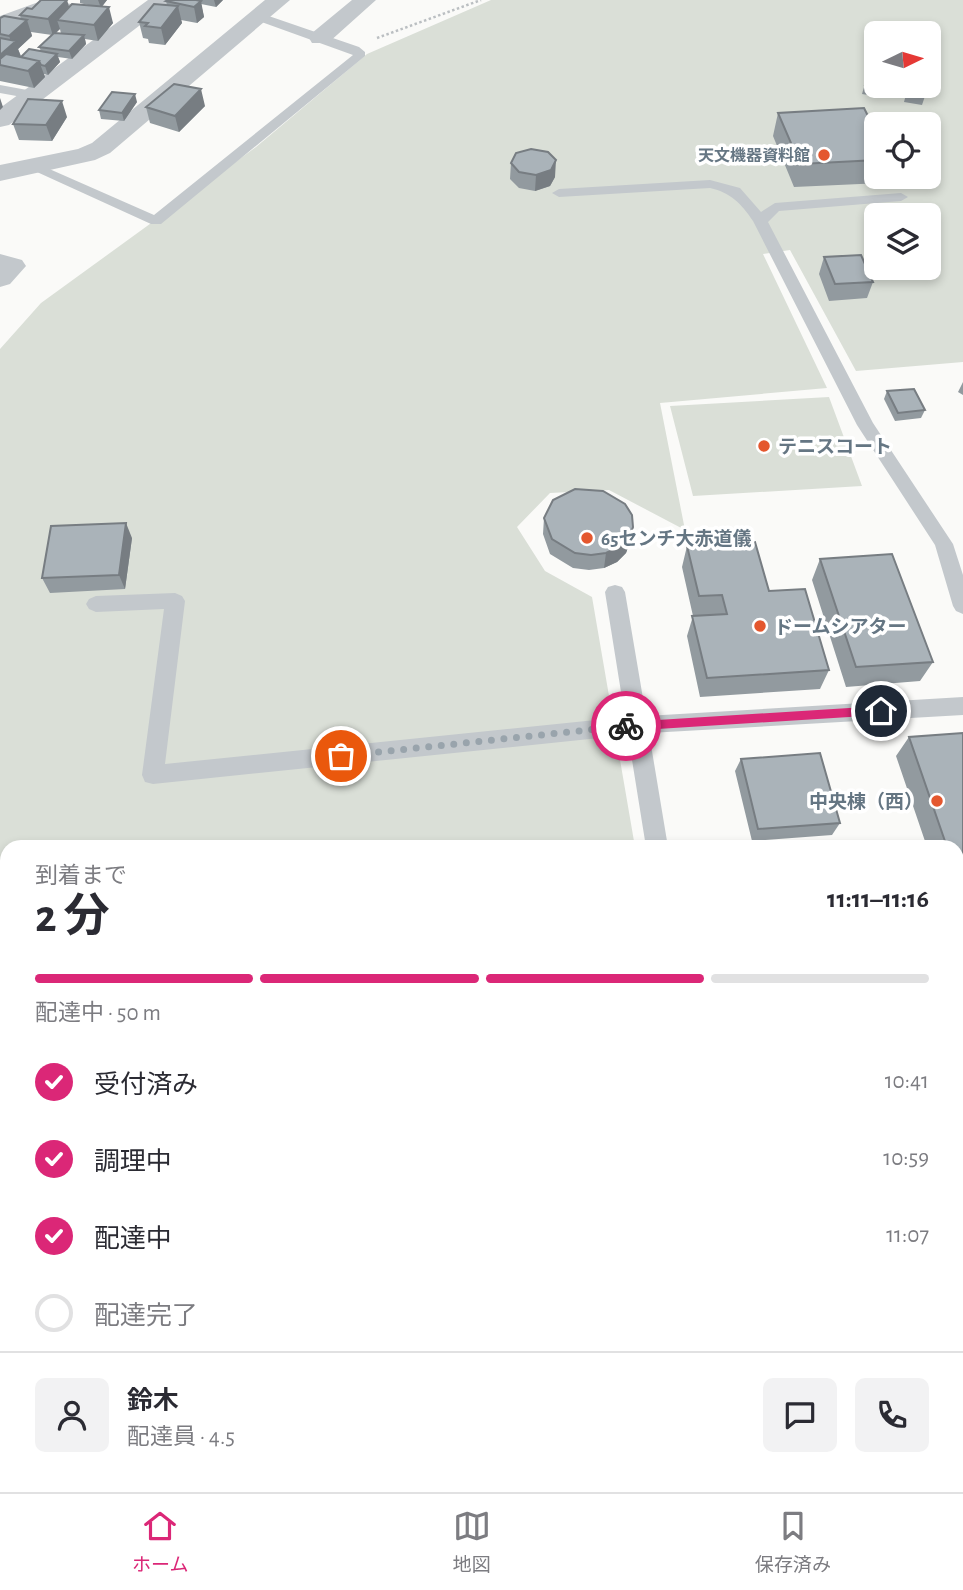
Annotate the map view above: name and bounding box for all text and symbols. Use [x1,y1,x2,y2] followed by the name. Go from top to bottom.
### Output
[864,21,942,98] north arrow
[864,21,941,280] map controls
[864,112,941,189] button: locate
[698,146,810,164] place label: 天文機器資料館
[816,147,832,163] marker: 天文機器資料館
[864,203,941,280] button: layers
[756,438,772,454] marker: テニスコート
[778,438,892,457] place label: テニスコート
[601,528,751,549] place label: 65センチ大赤道儀
[579,530,595,546] marker: 65センチ大赤道儀
[774,617,906,637] place label: ドームシアター
[752,618,768,634] marker: ドームシアター
[851,681,911,741] pin
[591,691,661,761] courier
[862,692,900,730] icon: home
[607,707,645,745] icon: bike
[311,726,371,786] pin
[322,737,360,775] icon: bag
[809,791,923,812] place label: 中央棟（西）
[929,793,945,809] marker: 中央棟（西）
[35,865,127,888] text: 到着まで
[827,886,929,912] text: 11:11–11:16
[35,894,110,940] text: 2 分
[35,1002,161,1025] text: 配達中 · 50 m
[35,1063,73,1101] icon: check
[885,1070,929,1093] text: 10:41
[94,1072,198,1098] text: 受付済み
[35,1140,73,1178] icon: check
[883,1147,929,1170] text: 10:59
[94,1149,172,1175] text: 調理中
[35,1217,73,1255] icon: check
[886,1224,929,1247] text: 11:07
[94,1226,172,1252] text: 配達中
[94,1303,198,1329] text: 配達完了
[35,1378,109,1452] button: person
[763,1378,837,1452] button: chat
[855,1378,929,1452] button: phone
[127,1388,179,1414] text: 鈴木
[127,1426,235,1449] text: 配達員 · 4.5
[132,1507,189,1577] tab: ホーム
[453,1507,491,1577] tab: 地図
[755,1507,831,1577] tab: 保存済み

